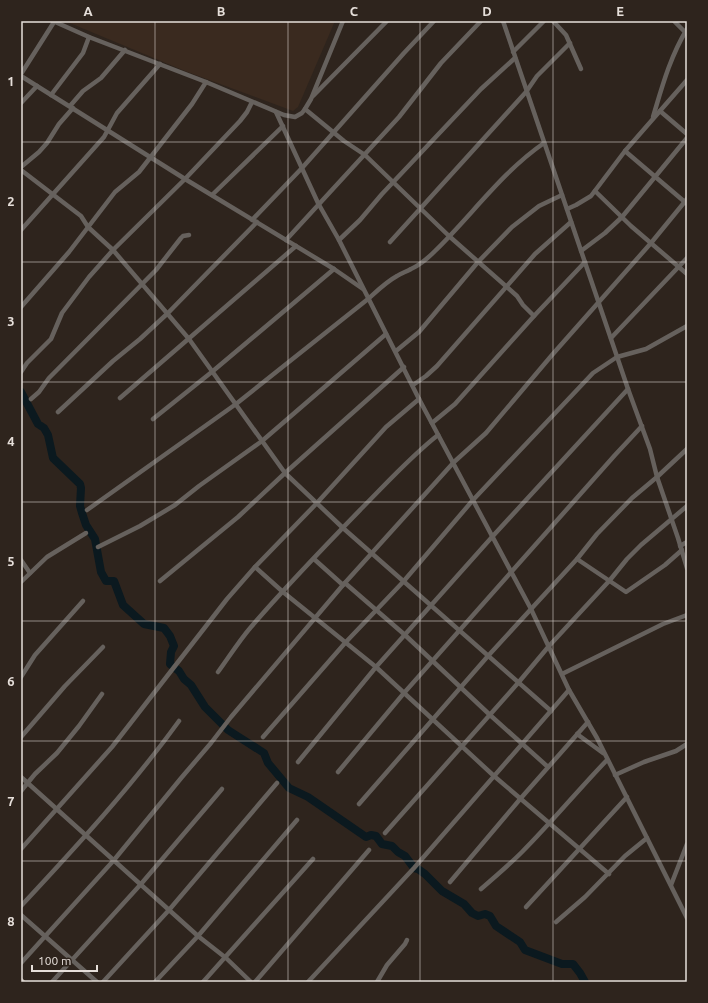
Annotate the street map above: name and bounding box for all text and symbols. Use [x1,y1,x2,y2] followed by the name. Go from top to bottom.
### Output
[83,4,93,18] text: A
[217,4,226,18] text: B
[350,4,359,18] text: C
[482,4,492,18] text: D
[616,4,624,18] text: E
[7,74,15,88] text: 1
[7,194,15,208] text: 2
[7,314,15,328] text: 3
[7,434,15,448] text: 4
[7,554,15,568] text: 5
[7,674,15,688] text: 6
[7,794,15,808] text: 7
[7,914,15,928] text: 8
[32,947,97,973] scale bar
[38,954,71,967] text: 100 m

